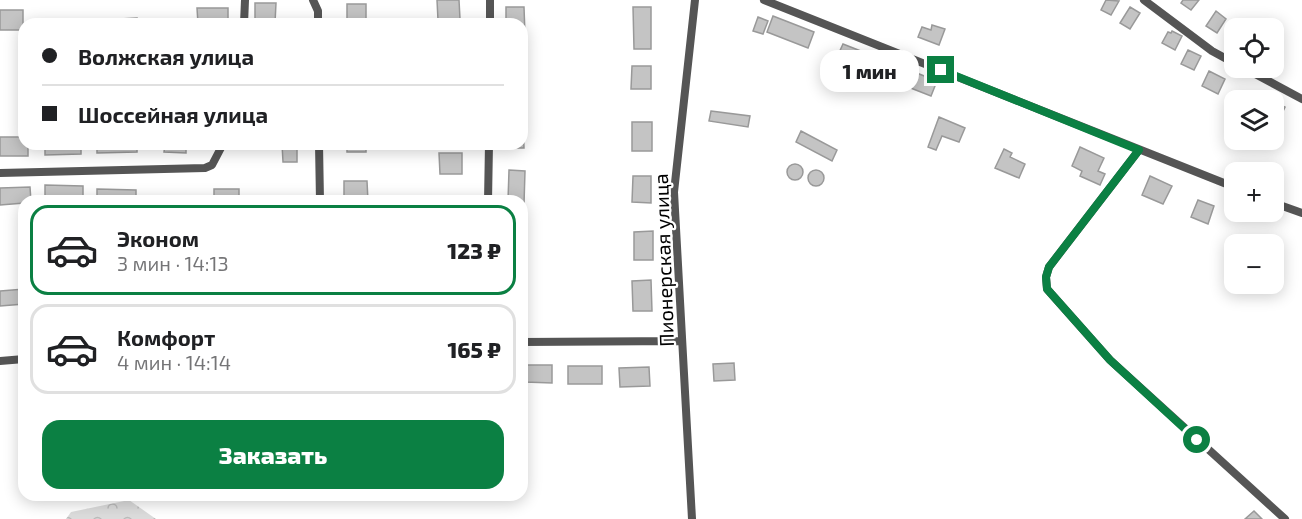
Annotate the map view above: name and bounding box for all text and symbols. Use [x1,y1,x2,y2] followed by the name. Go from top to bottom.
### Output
[1224,18,1284,294] map controls
[1224,18,1284,78] button: locate
[78,43,254,69] text: Волжская улица
[821,49,920,91] callout: 1 мин
[927,56,954,83] route end
[842,59,897,83] text: 1 мин
[1224,90,1284,150] button: layers
[78,101,268,127] text: Шоссейная улица
[1224,162,1284,222] button: +
[648,173,679,347] street label: Пионерская улица
[45,223,99,277] icon: car
[117,225,199,251] text: Эконом
[1224,234,1284,294] button: −
[447,237,501,263] text: 123 ₽
[117,251,229,275] text: 3 мин · 14:13
[45,322,99,376] icon: car
[117,324,215,350] text: Комфорт
[447,336,501,362] text: 165 ₽
[117,350,231,374] text: 4 мин · 14:14
[42,420,504,489] button: Заказать
[1183,426,1210,453] route start

